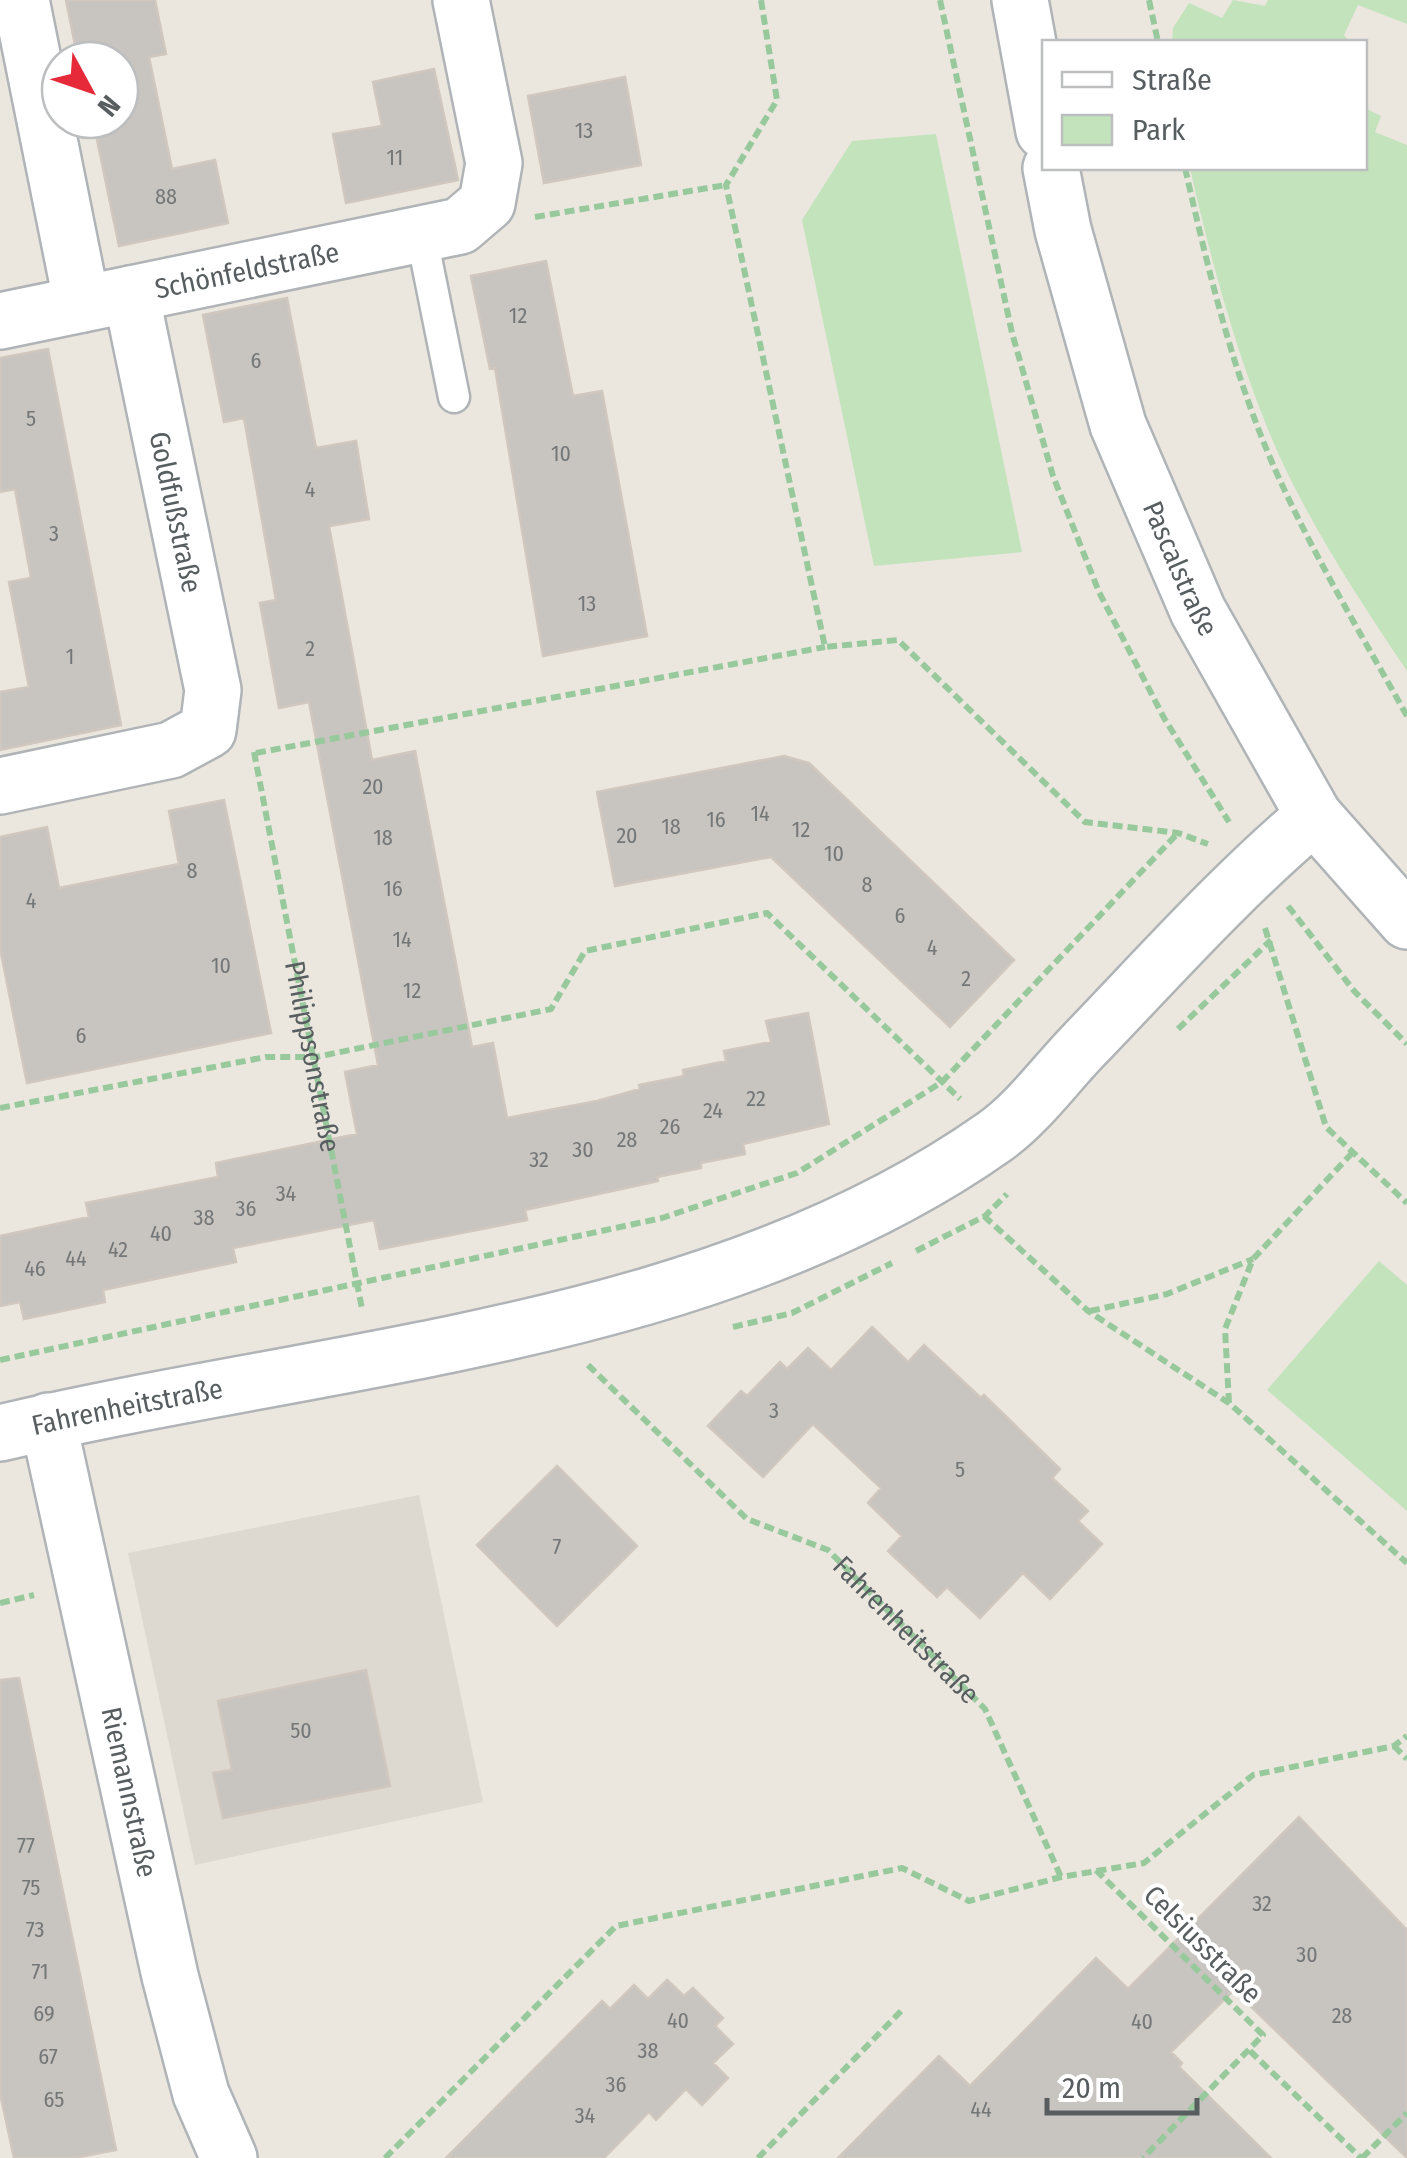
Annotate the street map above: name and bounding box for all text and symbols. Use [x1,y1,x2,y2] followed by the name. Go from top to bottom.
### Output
[40,40,140,140] north arrow
[1042,40,1367,170] legend
[1132,62,1212,98] text: Straße
[91,89,127,123] text: N
[1132,112,1185,148] text: Park
[575,117,593,144] house number: 13
[387,144,403,171] house number: 11
[155,183,177,210] house number: 88
[152,235,342,306] street label: Schönfeldstraße
[509,302,527,329] house number: 12
[251,347,262,374] house number: 6
[26,405,36,432] house number: 5
[142,429,209,596] street label: Goldfußstraße
[551,440,571,467] house number: 10
[305,476,316,503] house number: 4
[1136,496,1225,642] street label: Pascalstraße
[49,520,59,547] house number: 3
[578,590,596,617] house number: 13
[305,635,315,662] house number: 2
[66,643,74,670] house number: 1
[362,773,384,800] house number: 20
[750,800,770,827] house number: 14
[706,806,726,833] house number: 16
[661,813,681,840] house number: 18
[792,816,810,843] house number: 12
[616,822,638,849] house number: 20
[373,824,393,851] house number: 18
[824,840,844,867] house number: 10
[186,857,198,884] house number: 8
[861,871,873,898] house number: 8
[383,875,403,902] house number: 16
[26,887,37,914] house number: 4
[895,902,906,929] house number: 6
[392,926,412,953] house number: 14
[927,934,938,961] house number: 4
[211,952,231,979] house number: 10
[278,958,347,1155] street label: Philippsonstraße
[961,965,971,992] house number: 2
[403,977,421,1004] house number: 12
[76,1022,87,1049] house number: 6
[746,1085,766,1112] house number: 22
[703,1097,723,1124] house number: 24
[660,1113,680,1140] house number: 26
[617,1126,637,1153] house number: 28
[572,1136,594,1163] house number: 30
[529,1146,549,1173] house number: 32
[276,1180,297,1207] house number: 34
[236,1195,257,1222] house number: 36
[194,1204,214,1231] house number: 38
[150,1220,172,1247] house number: 40
[108,1236,128,1263] house number: 42
[65,1245,87,1272] house number: 44
[24,1255,46,1282] house number: 46
[29,1372,225,1442] street label: Fahrenheitstraße
[769,1397,779,1424] house number: 3
[955,1456,965,1483] house number: 5
[553,1533,562,1560] house number: 7
[826,1549,986,1711] street label: Fahrenheitstraße
[94,1704,164,1881] street label: Riemannstraße
[290,1717,312,1744] house number: 50
[17,1832,35,1859] house number: 77
[22,1874,40,1901] house number: 75
[1137,1879,1268,2010] street label: Celsiusstraße
[1252,1890,1272,1917] house number: 32
[26,1916,44,1943] house number: 73
[1296,1941,1318,1968] house number: 30
[31,1958,49,1985] house number: 71
[33,2000,55,2027] house number: 69
[1332,2002,1352,2029] house number: 28
[667,2007,689,2034] house number: 40
[1131,2008,1153,2035] house number: 40
[638,2037,658,2064] house number: 38
[38,2043,58,2070] house number: 67
[1047,2053,1197,2115] scale bar
[1062,2070,1121,2106] text: 20 m
[606,2071,627,2098] house number: 36
[44,2086,64,2113] house number: 65
[970,2096,992,2123] house number: 44
[575,2102,596,2129] house number: 34

